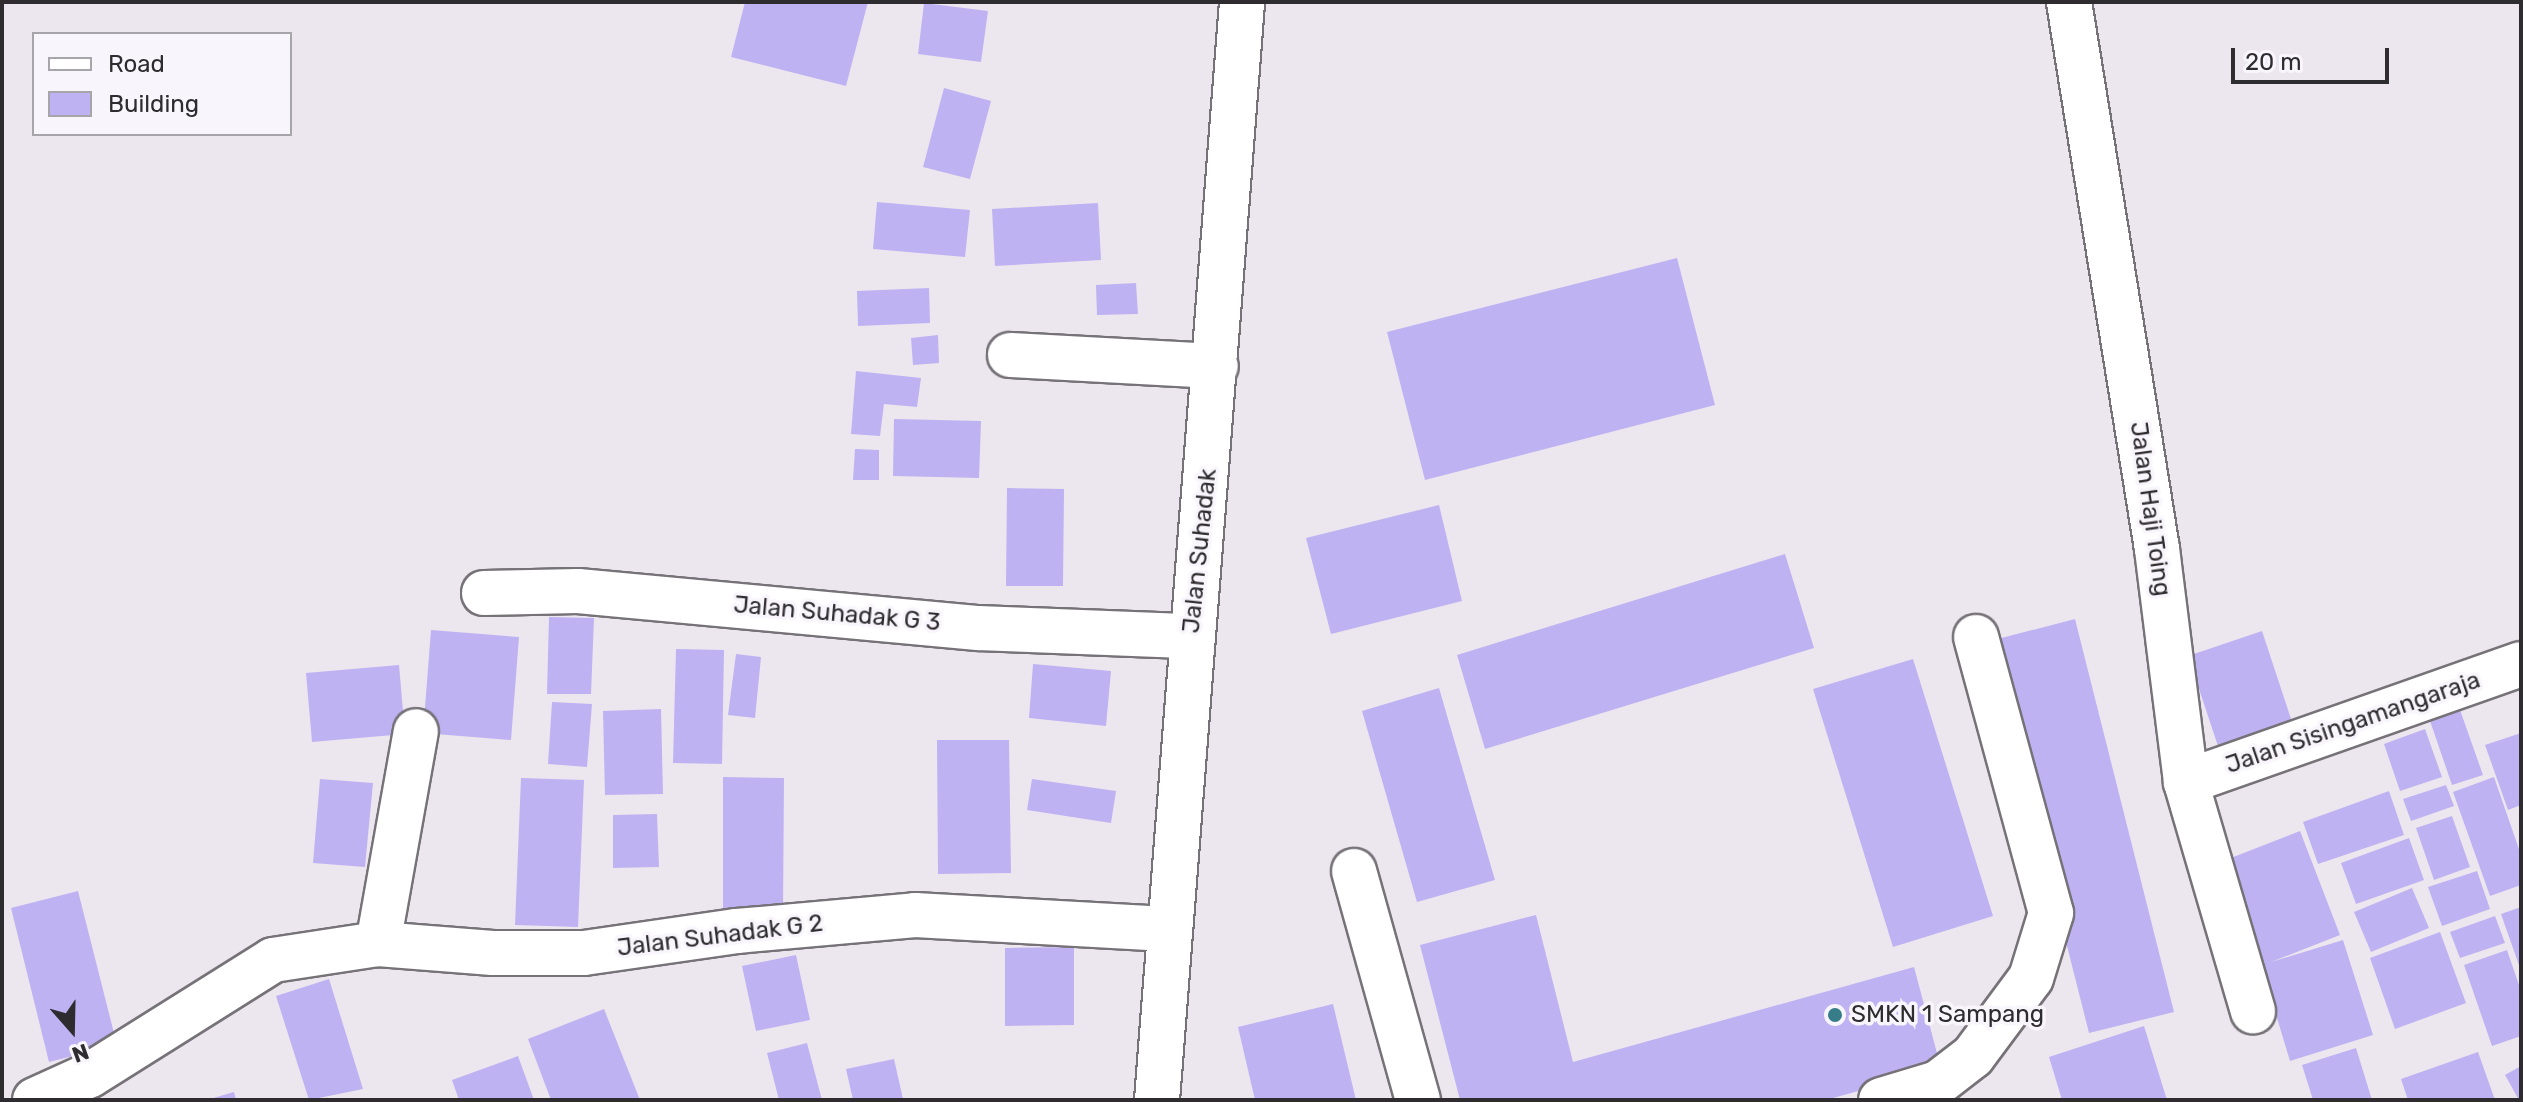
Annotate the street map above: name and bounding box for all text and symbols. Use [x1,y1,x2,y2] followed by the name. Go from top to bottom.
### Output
[32,32,292,136] legend
[2235,32,2393,82] scale bar
[2245,48,2302,76] text: 20 m
[108,50,165,78] text: Road
[108,90,199,118] text: Building
[2123,420,2177,598] street label: Jalan Haji Toing
[1177,467,1223,635] street label: Jalan Suhadak
[732,591,942,637] street label: Jalan Suhadak G 3
[2222,666,2484,780] street label: Jalan Sisingamangaraja
[615,909,825,963] street label: Jalan Suhadak G 2
[32,990,112,1070] north arrow
[1851,1001,2044,1029] place label: SMKN 1 Sampang
[1826,1006,1844,1024] marker: SMKN 1 Sampang
[68,1038,92,1068] text: N

